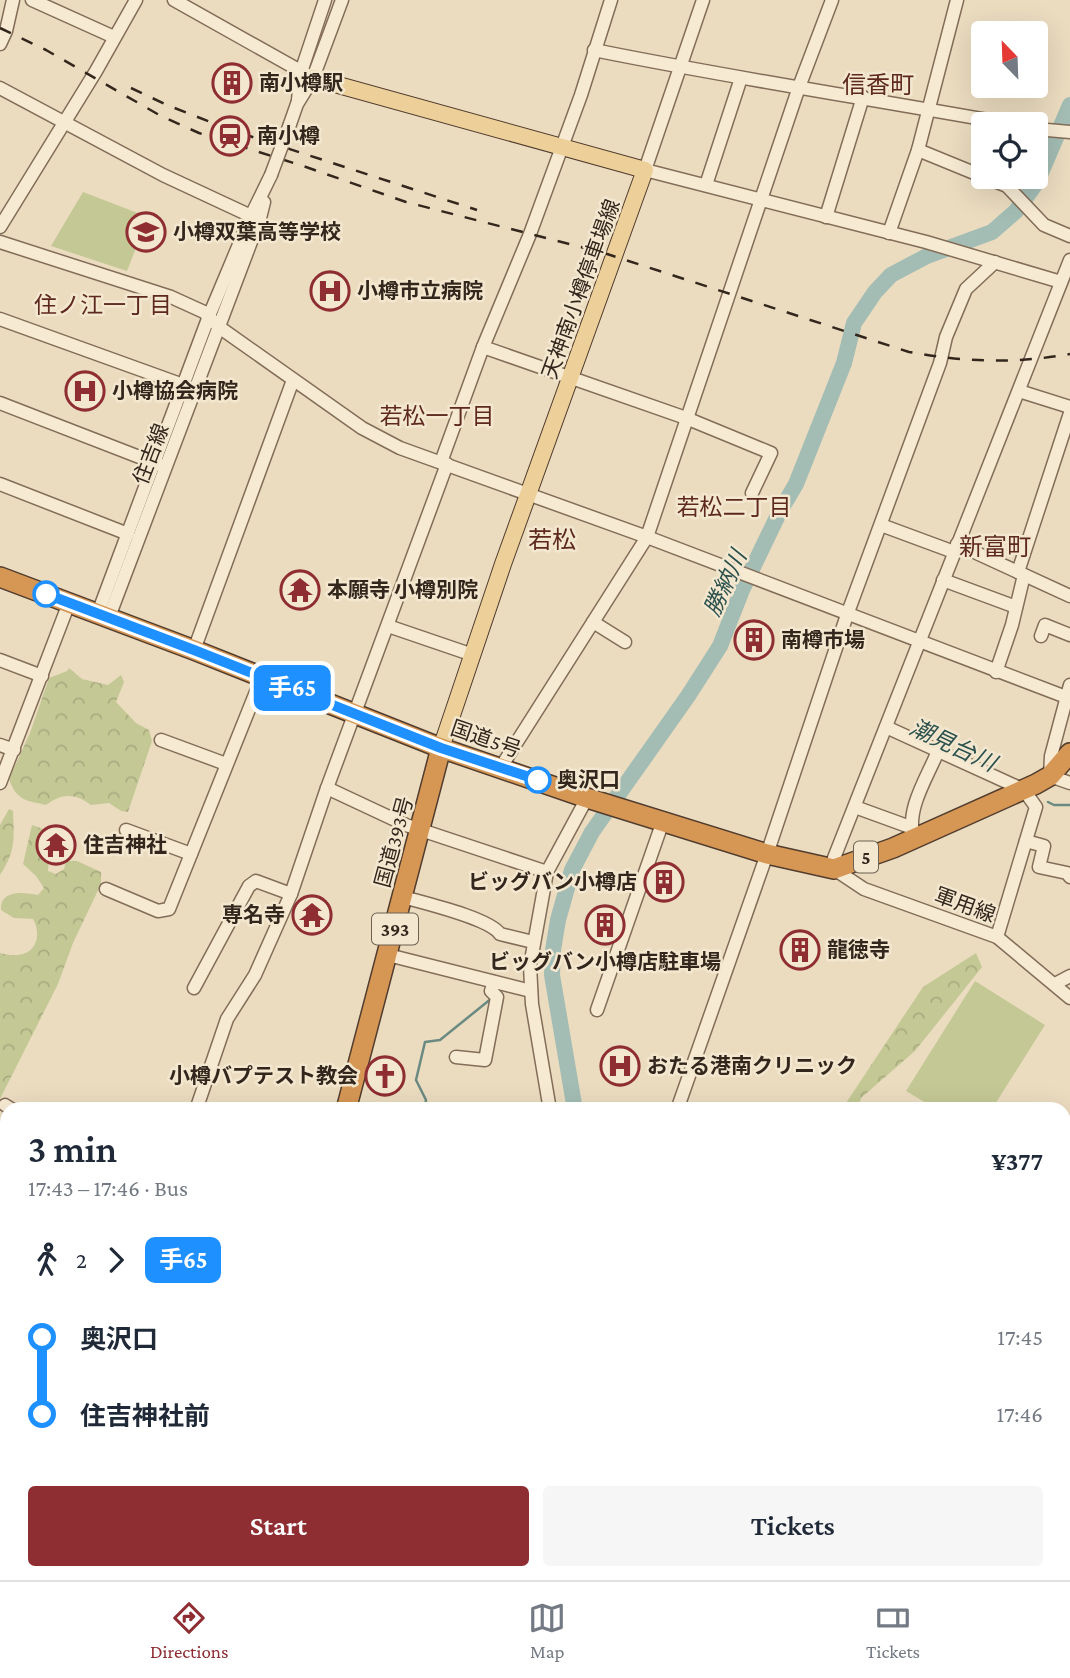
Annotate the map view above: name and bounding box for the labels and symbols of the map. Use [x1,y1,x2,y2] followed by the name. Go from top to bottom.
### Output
[971,21,1048,98] north arrow
[211,62,253,104] building icon: 南小樽駅
[259,71,343,95] place label: 南小樽駅
[842,71,914,98] district label: 信香町
[209,115,251,157] station icon: 南小樽
[257,124,320,148] place label: 南小樽
[537,196,625,382] street label: 天神南小樽停車場線
[125,211,167,253] school or university icon: 小樽双葉高等学校
[173,220,341,244] place label: 小樽双葉高等学校
[309,270,351,312] hospital icon: 小樽市立病院
[357,279,483,303] place label: 小樽市立病院
[34,292,172,318] district label: 住ノ江一丁目
[64,370,106,412] hospital icon: 小樽協会病院
[112,379,238,403] place label: 小樽協会病院
[380,403,495,429] district label: 若松一丁目
[129,420,173,488] street label: 住吉線
[677,494,792,520] district label: 若松二丁目
[528,526,576,553] district label: 若松
[959,533,1031,560] district label: 新富町
[699,544,753,620] water label: 勝納川
[279,569,321,611] temple icon: 本願寺 小樽別院
[327,578,478,602] place label: 本願寺 小樽別院
[33,581,59,607] unlabelled marker
[733,619,775,661] building icon: 南樽市場
[781,628,865,652] place label: 南樽市場
[252,665,332,711] line badge: 手65
[906,714,1003,777] water label: 潮見台川
[448,716,524,762] street label: 国道5号
[525,767,551,793] marker: 奥沢口
[557,768,620,792] place label: 奥沢口
[370,794,418,890] street label: 国道393号
[35,824,77,866] temple icon: 住吉神社
[83,833,167,857] place label: 住吉神社
[854,842,878,872] road number: 5
[643,861,685,903] building icon: ビッグバン小樽店
[468,870,637,894] place label: ビッグバン小樽店
[931,883,999,927] street label: 軍用線
[291,894,333,936] temple icon: 専名寺
[222,903,285,927] place label: 専名寺
[584,904,626,946] building icon: ビッグバン小樽店駐車場
[372,914,418,945] road number: 393
[779,929,821,971] building icon: 龍徳寺
[827,938,890,962] place label: 龍徳寺
[489,950,721,974] place label: ビッグバン小樽店駐車場
[599,1045,641,1087] hospital icon: おたる港南クリニック
[647,1054,857,1078] place label: おたる港南クリニック
[364,1055,406,1097] church icon: 小樽バプテスト教会
[169,1064,358,1088] place label: 小樽バプテスト教会

